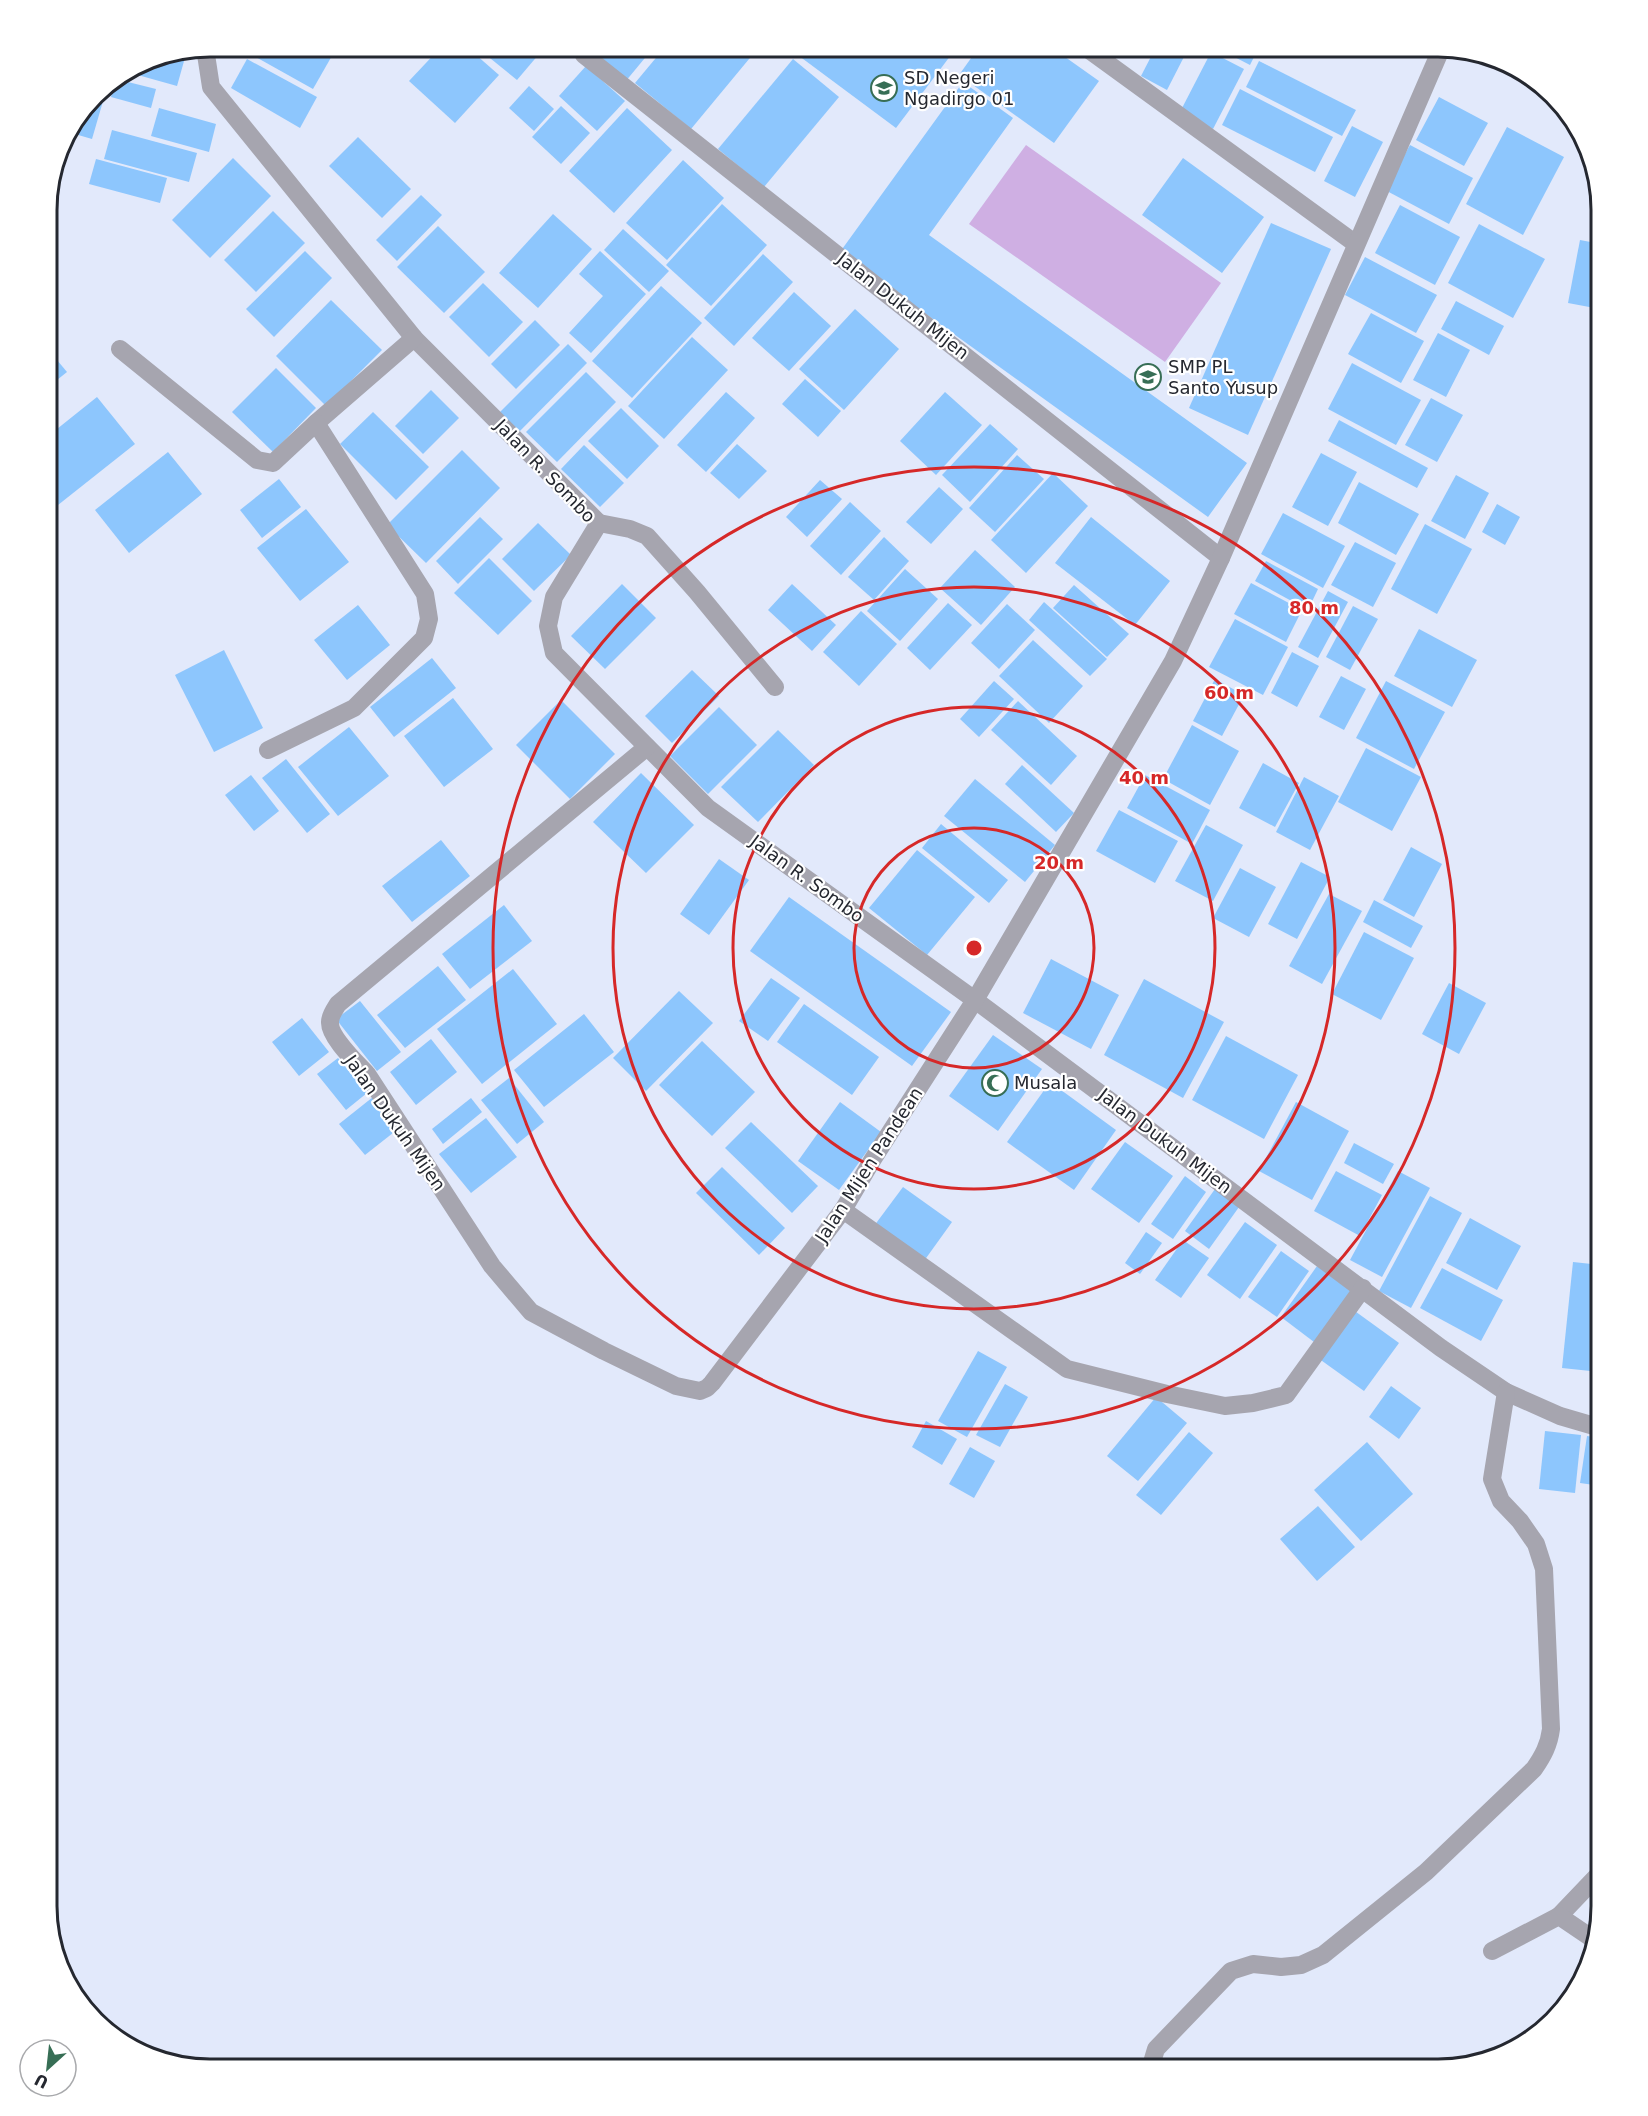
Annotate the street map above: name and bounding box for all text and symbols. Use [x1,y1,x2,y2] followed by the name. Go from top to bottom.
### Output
[904,67,1015,109] place label: SD Negeri Ngadirgo 01
[869,73,899,103] school or university icon: SD Negeri Ngadirgo 01
[833,247,973,364] street label: Jalan Dukuh Mijen
[1168,356,1278,398] place label: SMP PL Santo Yusup
[1133,362,1163,392] school or university icon: SMP PL Santo Yusup
[490,414,600,527] street label: Jalan R. Sombo
[1289,597,1339,618] text: 80 m
[1204,682,1254,703] text: 60 m
[1119,767,1169,788] text: 40 m
[746,830,868,927] street label: Jalan R. Sombo
[1034,852,1084,873] text: 20 m
[964,938,984,958] centre of rings
[340,1050,450,1195] street label: Jalan Dukuh Mijen
[980,1068,1010,1098] mosque icon: Musala
[1014,1072,1077,1093] place label: Musala
[810,1083,927,1247] street label: Jalan Mijen Pandean
[1094,1083,1236,1197] street label: Jalan Dukuh Mijen
[18,2038,78,2098] north arrow
[31,2070,52,2092] text: U

